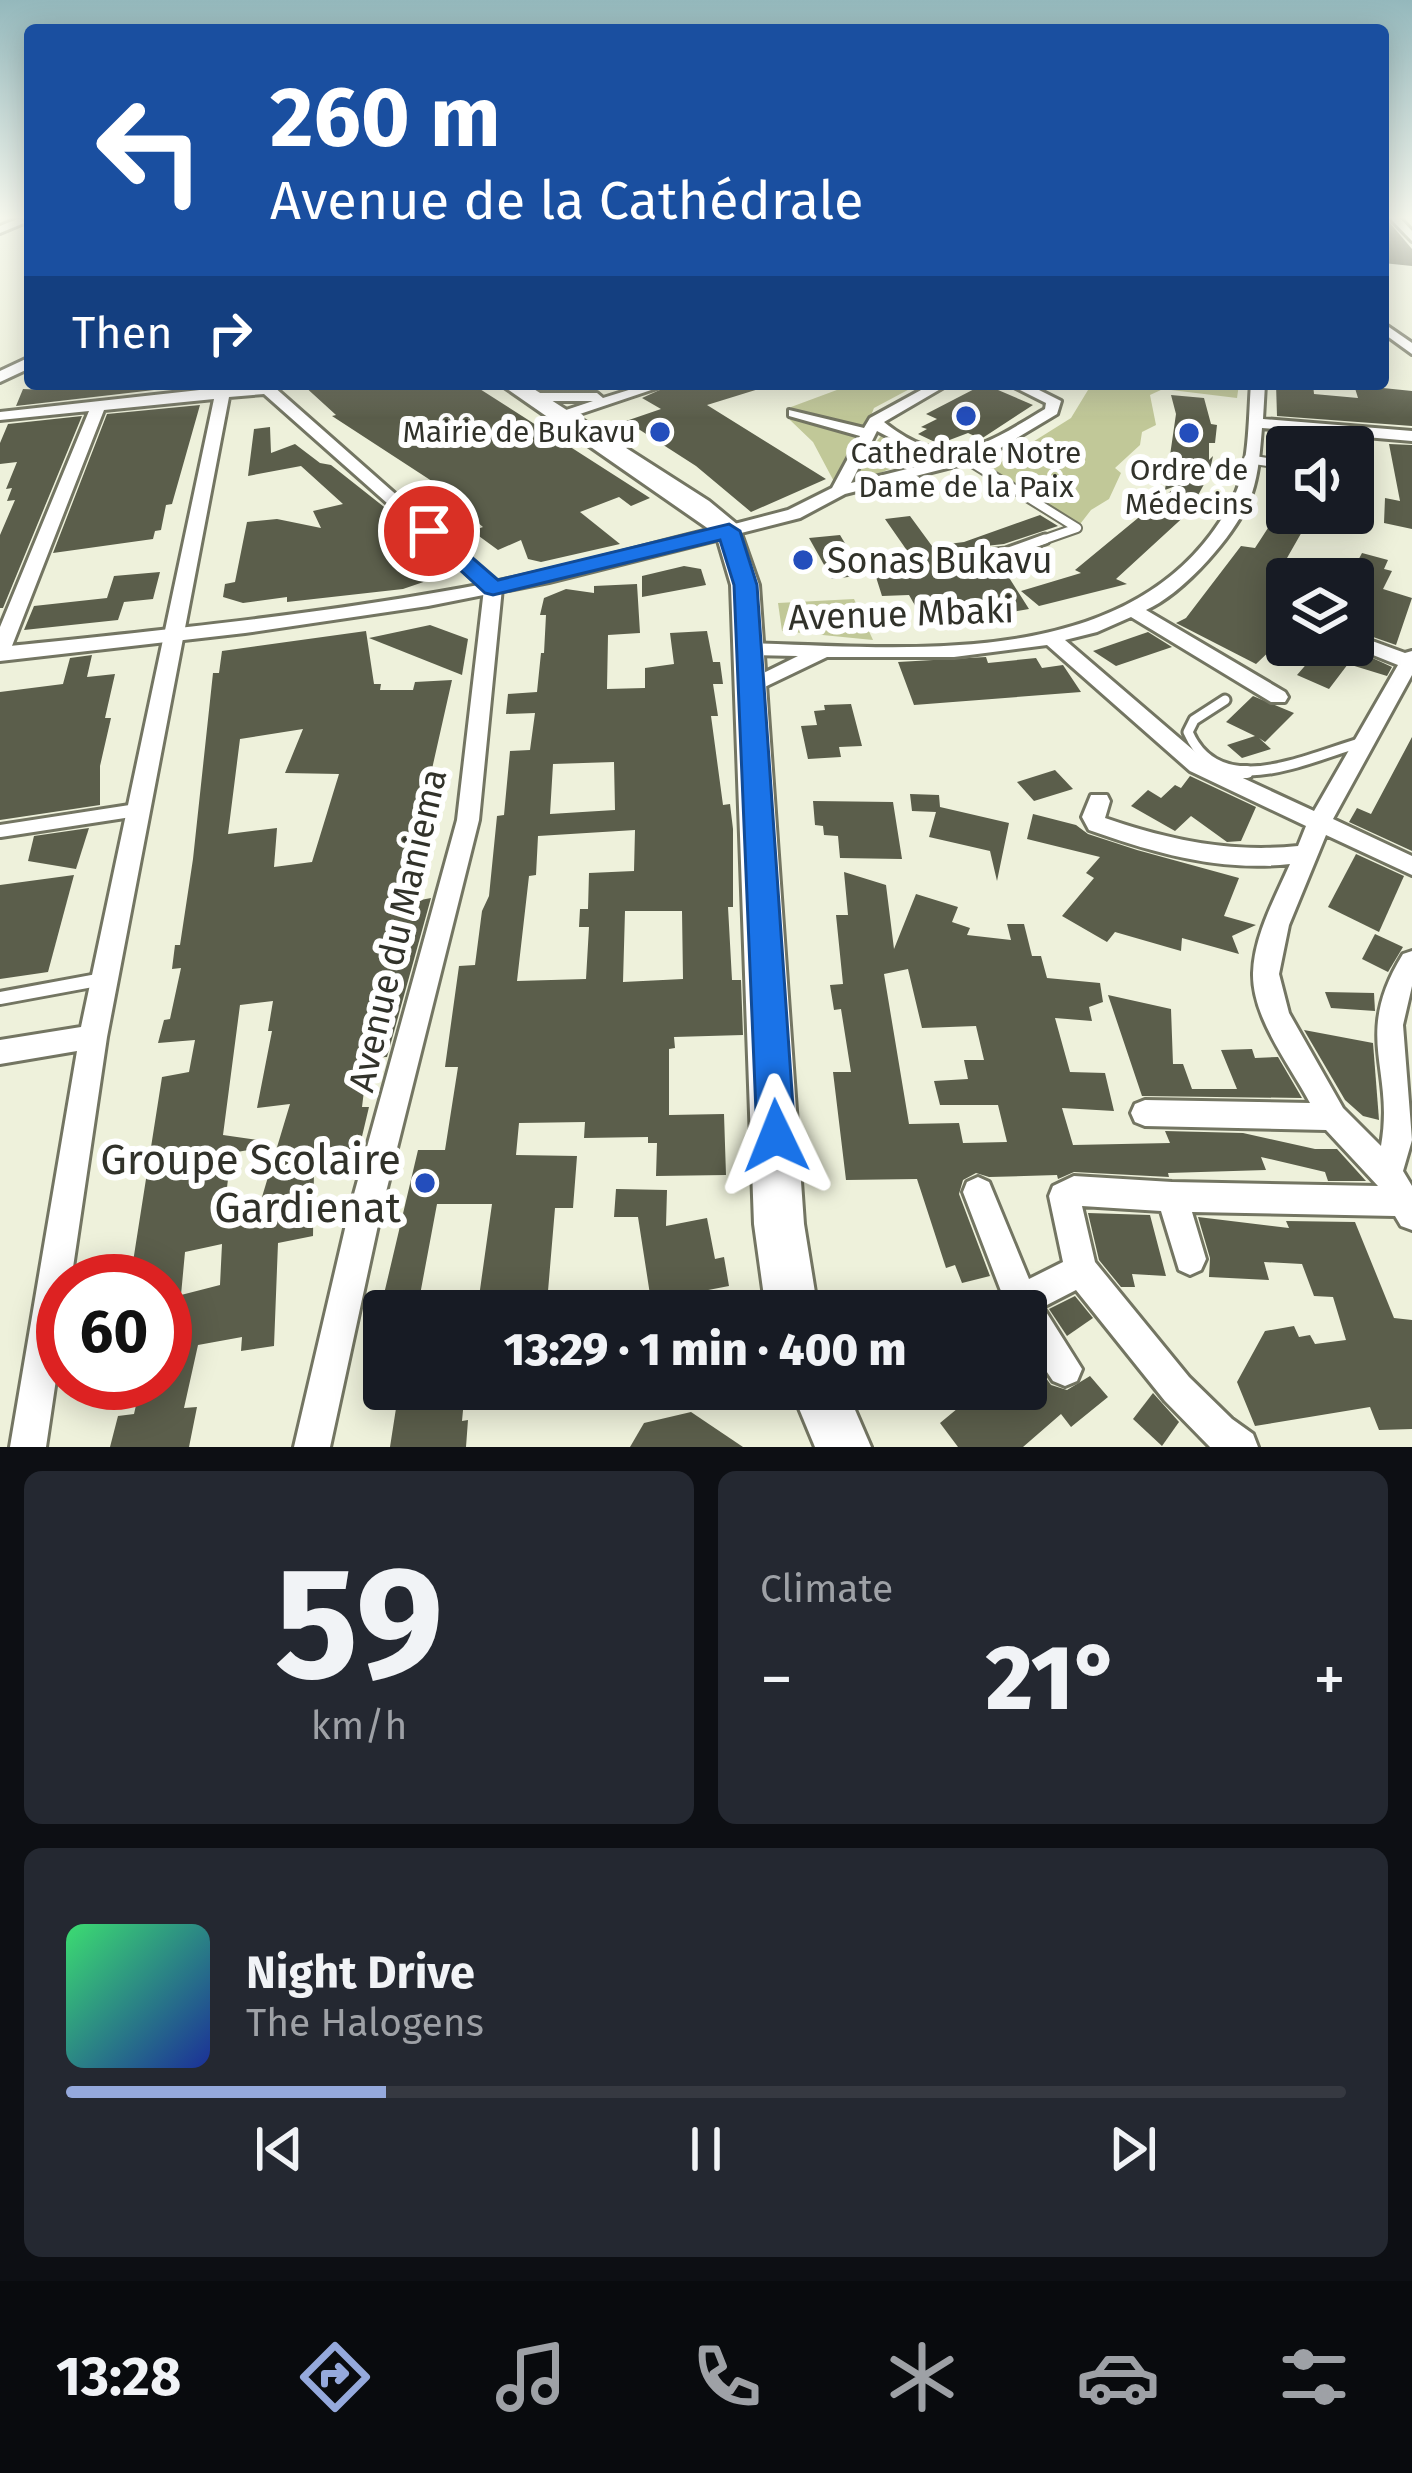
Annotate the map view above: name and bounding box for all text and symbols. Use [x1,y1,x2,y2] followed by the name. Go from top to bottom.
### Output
[270,67,501,168] text: 260 m
[72,72,228,228] icon: left
[270,169,864,233] text: Avenue de la Cathédrale
[197,300,263,366] icon: right
[72,306,173,360] text: Then
[953,403,979,429] marker: Cathedrale Notre Dame de la Paix
[403,414,636,450] place label: Mairie de Bukavu
[647,419,673,445] marker: Mairie de Bukavu
[1176,420,1202,446] marker: Ordre de Médecins
[1266,426,1374,666] map controls
[1266,426,1374,534] button: sound
[851,435,1081,505] place label: Cathedrale Notre Dame de la Paix
[1125,452,1253,522] place label: Ordre de Médecins
[378,480,480,582] pin
[396,498,462,564] icon: arrive
[827,539,1053,583] place label: Sonas Bukavu
[790,547,816,573] marker: Sonas Bukavu
[1266,558,1374,666] button: layers
[787,588,1015,640] street label: Avenue Mbaki
[339,765,457,1096] street label: Avenue du Maniema
[713,1073,839,1199] position arrow
[100,1135,402,1233] place label: Groupe Scolaire Gardienat
[412,1170,438,1196] marker: Groupe Scolaire Gardienat
[36,1254,192,1410] speed limit sign: 60
[504,1323,906,1377] text: 13:29 · 1 min · 400 m
[275,1531,443,1718] text: 59
[760,1566,893,1612] text: Climate
[986,1625,1120,1733] text: 21°
[760,1640,793,1719] text: −
[1313,1640,1346,1719] text: +
[311,1703,407,1749] text: km/h
[246,1946,475,2000] text: Night Drive
[246,2000,484,2046] text: The Halogens
[246,2116,312,2182] icon: previous
[673,2116,739,2182] icon: pause
[1100,2116,1166,2182] icon: next
[293,2335,377,2419] icon: directions
[489,2335,573,2419] icon: music
[685,2335,769,2419] icon: phone
[880,2335,964,2419] icon: climate
[1076,2335,1160,2419] icon: car
[1272,2335,1356,2419] icon: filters
[56,2345,181,2409] text: 13:28

